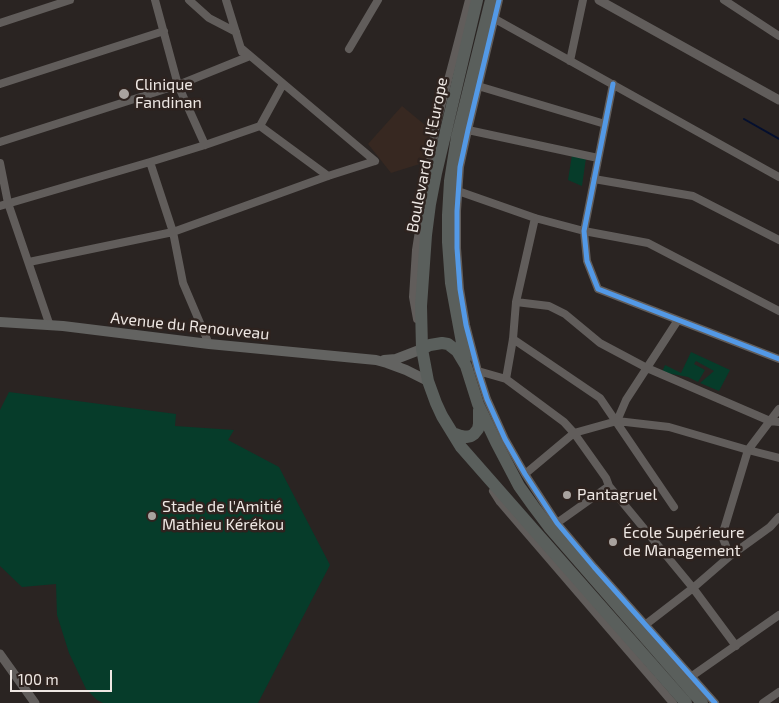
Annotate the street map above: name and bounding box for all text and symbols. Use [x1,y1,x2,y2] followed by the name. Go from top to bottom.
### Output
[135,75,202,113] place label: Clinique Fandinan
[402,76,452,234] street label: Boulevard de l’Europe
[117,87,131,101] marker: Clinique Fandinan
[110,308,270,344] street label: Avenue du Renouveau
[577,485,657,505] place label: Pantagruel
[561,489,573,501] marker: Pantagruel
[162,497,284,535] place label: Stade de l'Amitié Mathieu Kérékou
[146,510,158,522] marker: Stade de l'Amitié Mathieu Kérékou
[623,523,745,561] place label: École Supérieure de Management
[607,536,619,548] marker: École Supérieure de Management
[12,660,115,692] scale bar
[18,670,59,688] text: 100 m

